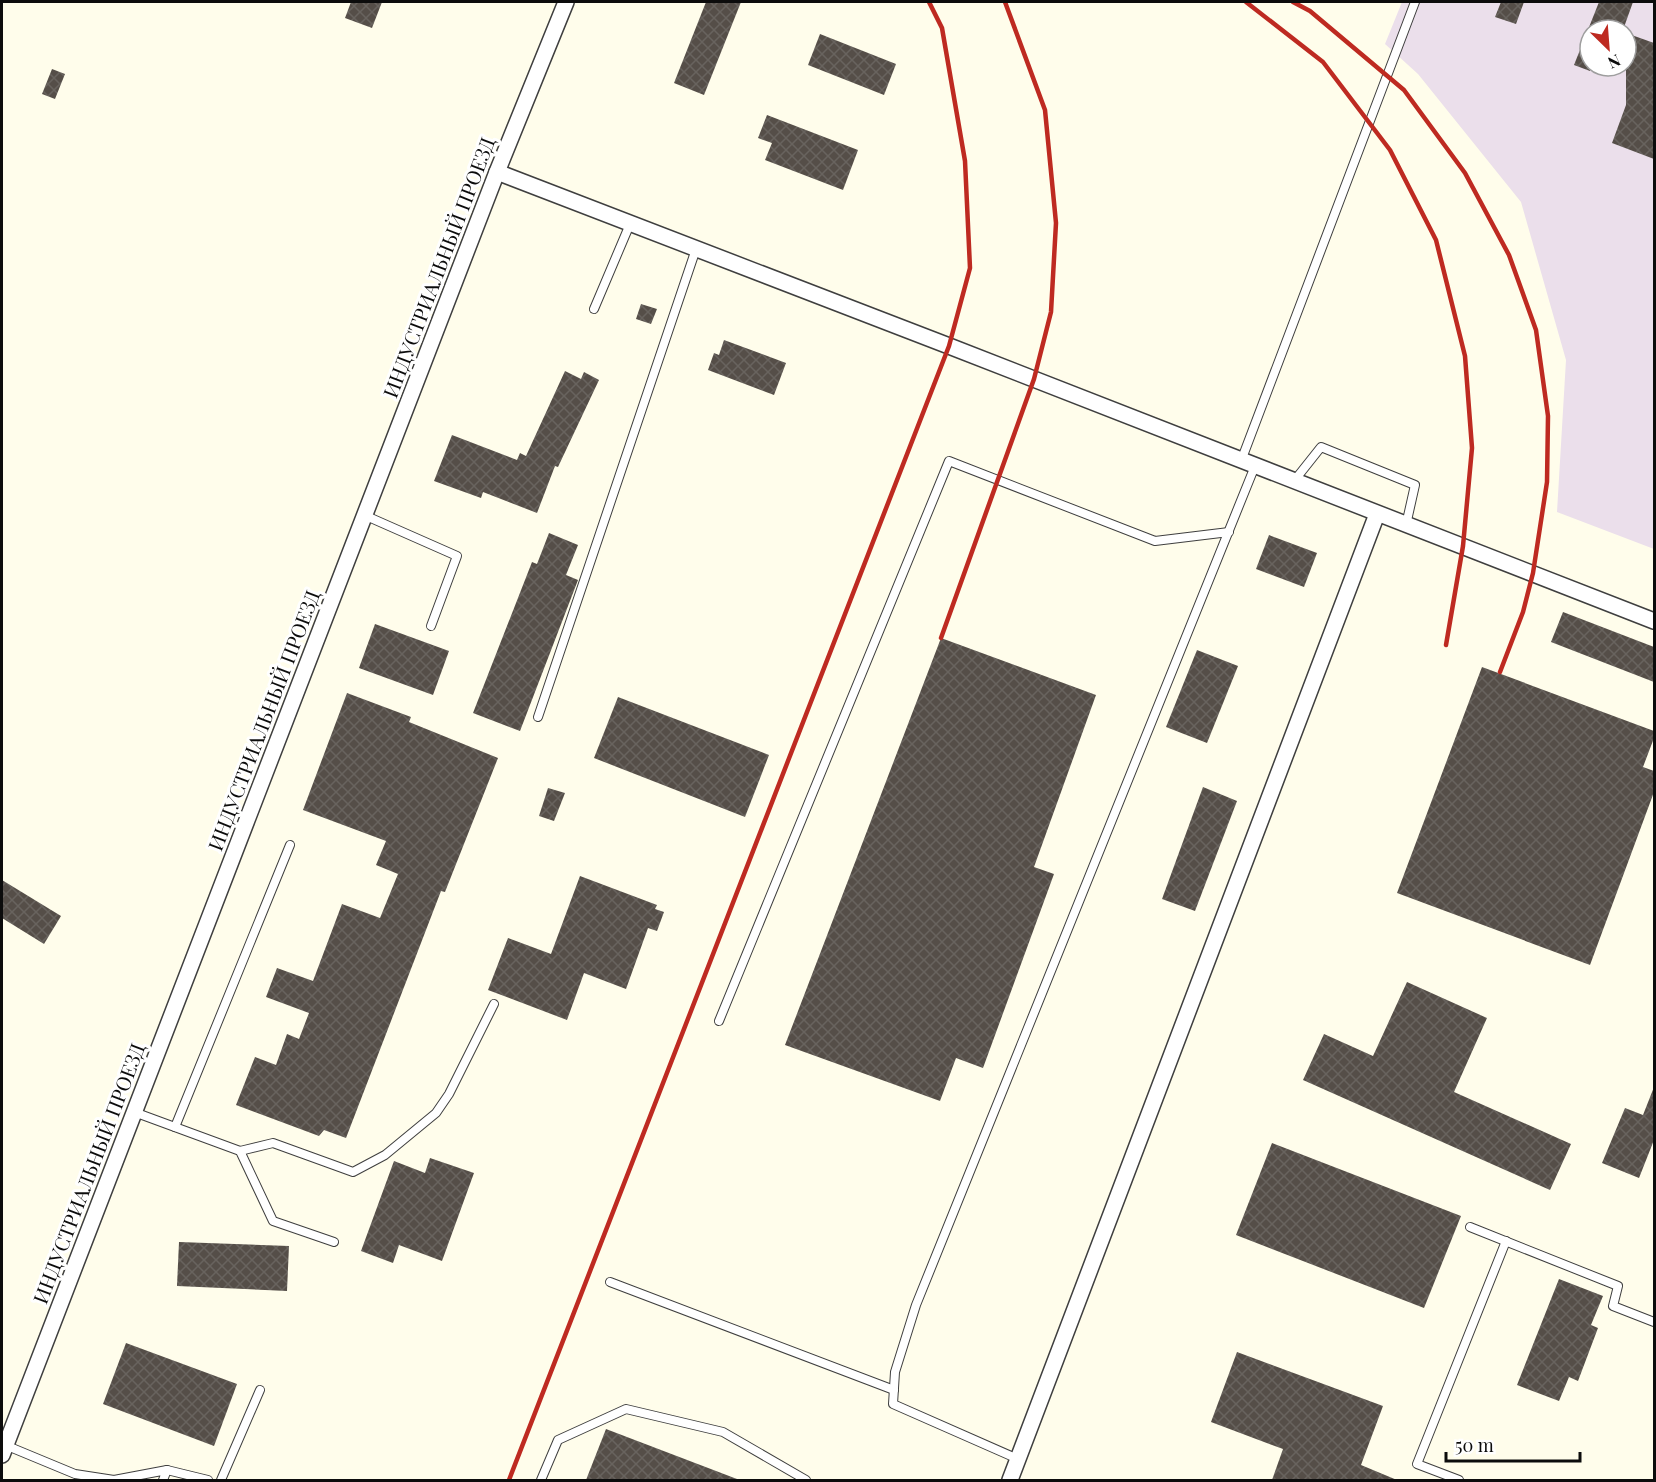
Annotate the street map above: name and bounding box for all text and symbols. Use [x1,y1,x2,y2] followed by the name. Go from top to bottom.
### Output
[1578,18,1638,78] north arrow
[1604,50,1624,74] text: N
[376,132,500,401] street label: ИНДУСТРИАЛЬНЫЙ ПРОЕЗД
[201,585,325,854] street label: ИНДУСТРИАЛЬНЫЙ ПРОЕЗД
[26,1038,150,1307] street label: ИНДУСТРИАЛЬНЫЙ ПРОЕЗД
[1446,1425,1580,1463] scale bar
[1455,1433,1494,1457] text: 50 m

